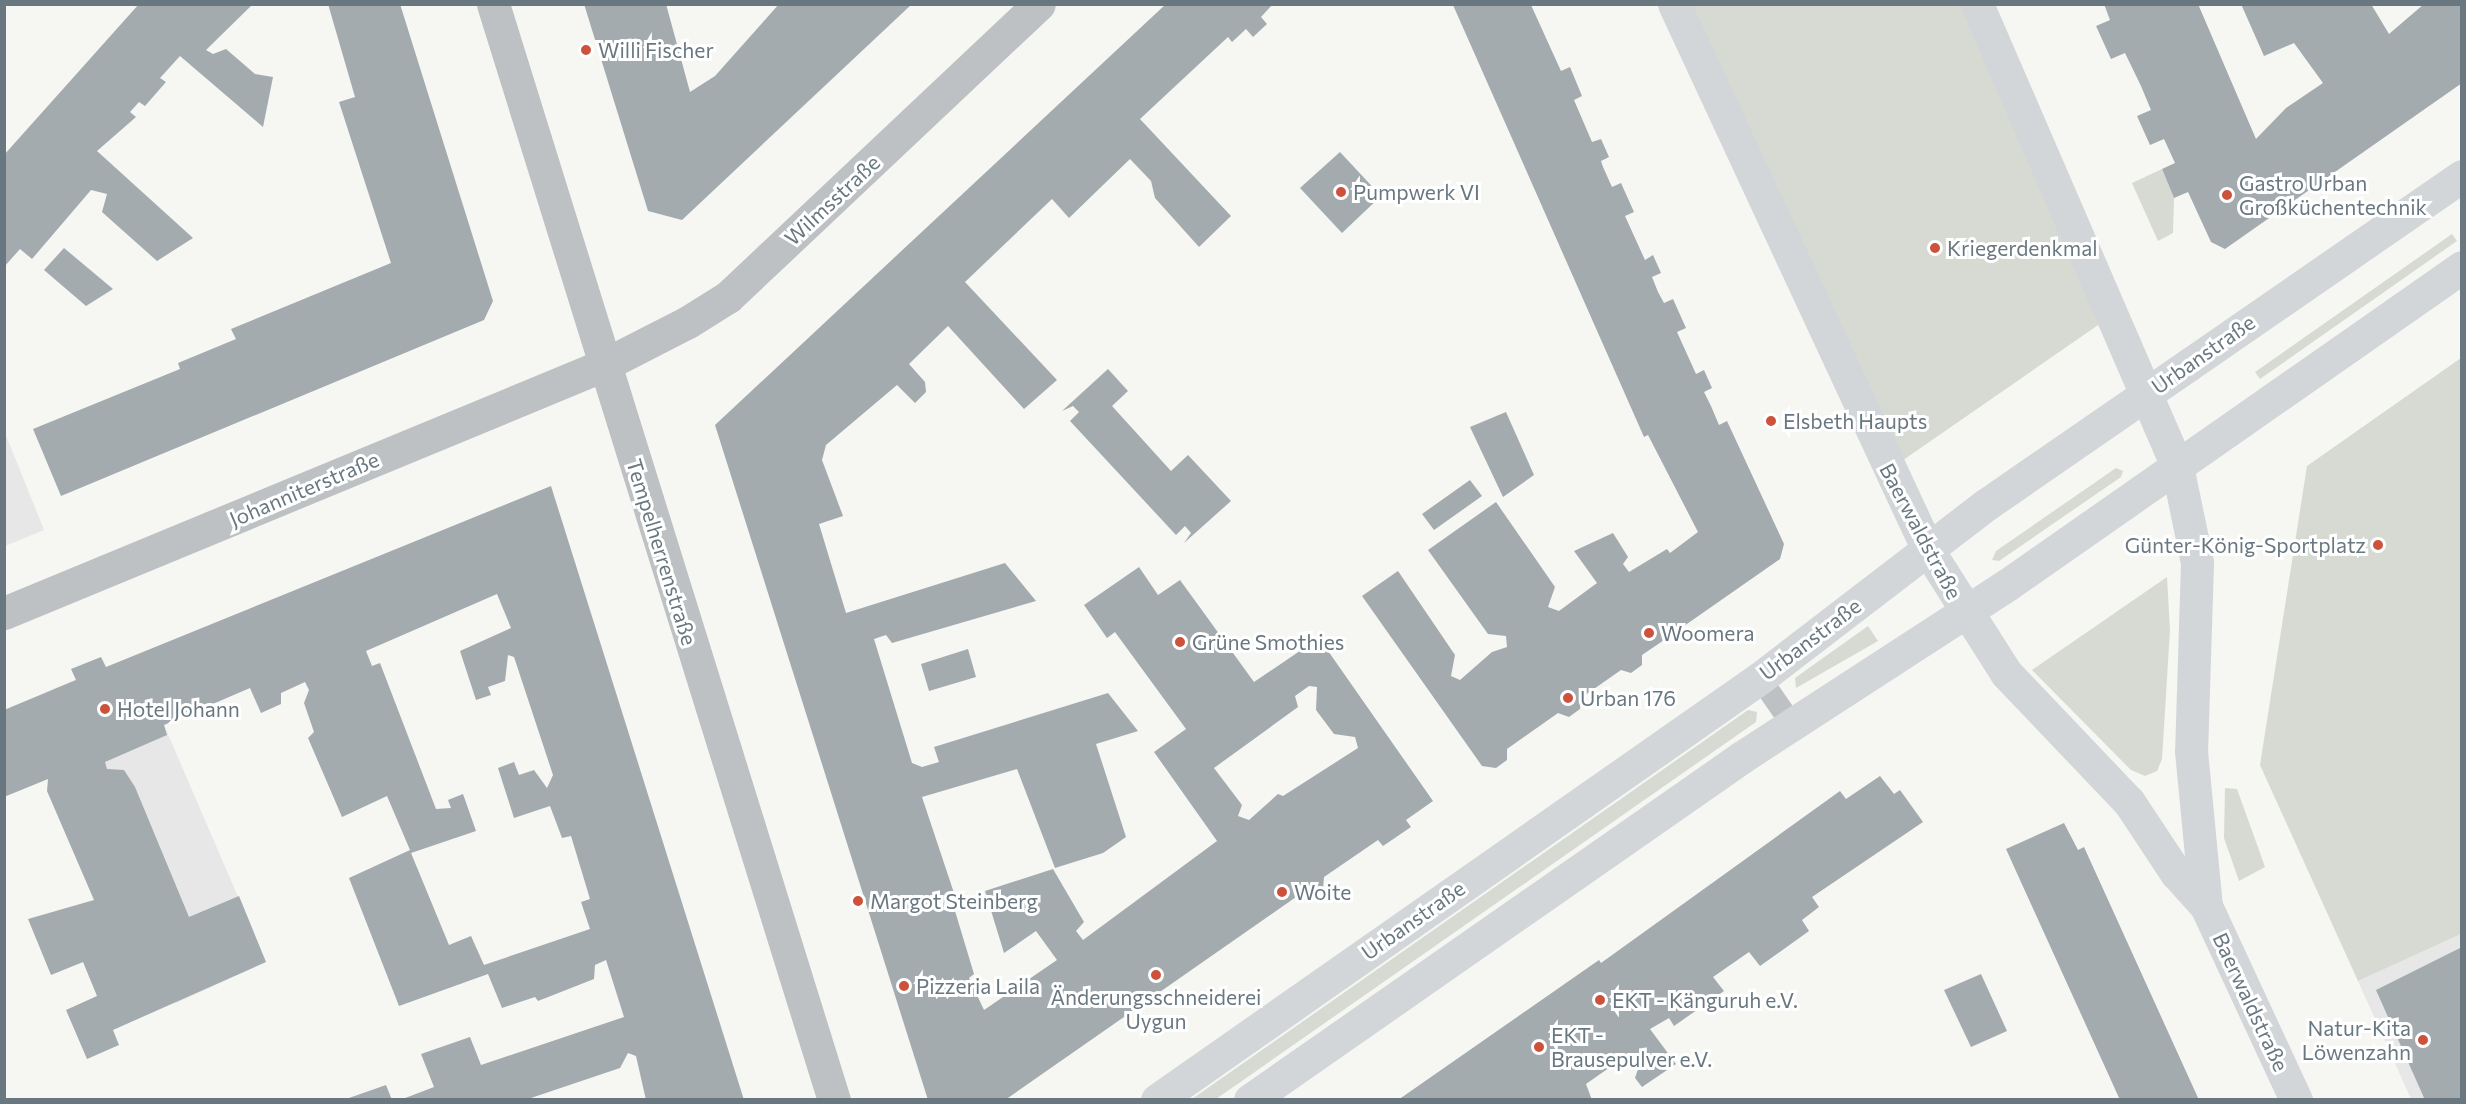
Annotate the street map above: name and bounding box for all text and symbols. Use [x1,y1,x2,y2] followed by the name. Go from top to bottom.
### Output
[598,37,714,63] place label: Willi Fischer
[579,43,593,57] marker: Willi Fischer
[779,149,885,251] street label: Wilmsstraße
[2239,170,2427,220] place label: Gastro Urban Großküchentechnik
[1353,179,1480,205] place label: Pumpwerk VI
[1334,185,1348,199] marker: Pumpwerk VI
[2220,188,2234,202] marker: Gastro Urban Großküchentechnik
[1947,235,2097,261] place label: Kriegerdenkmal
[1928,241,1942,255] marker: Kriegerdenkmal
[2147,309,2259,399] street label: Urbanstraße
[1783,408,1927,434] place label: Elsbeth Haupts
[1764,414,1778,428] marker: Elsbeth Haupts
[226,446,382,532] street label: Johanniterstraße
[622,456,702,648] street label: Tempelherrenstraße
[1875,459,1967,603] street label: Baerwaldstraße
[2125,532,2366,558] place label: Günter-König-Sportplatz
[2371,538,2385,552] marker: Günter-König-Sportplatz
[1754,593,1866,685] street label: Urbanstraße
[1661,620,1755,646] place label: Woomera
[1642,626,1656,640] marker: Woomera
[1192,629,1344,655] place label: Grüne Smothies
[1173,635,1187,649] marker: Grüne Smothies
[1580,685,1676,711] place label: Urban 176
[1561,691,1575,705] marker: Urban 176
[117,696,240,722] place label: Hotel Johann
[98,702,112,716] marker: Hotel Johann
[1357,875,1469,965] street label: Urbanstraße
[1294,879,1351,905] place label: Woite
[1275,885,1289,899] marker: Woite
[870,888,1038,914] place label: Margot Steinberg
[851,894,865,908] marker: Margot Steinberg
[2208,929,2294,1075] street label: Baerwaldstraße
[1149,968,1163,982] marker: Änderungsschneiderei Uygun
[916,973,1040,999] place label: Pizzeria Laila
[897,979,911,993] marker: Pizzeria Laila
[1051,984,1261,1034] place label: Änderungsschneiderei Uygun
[1612,987,1798,1013] place label: EKT - Känguruh e.V.
[1593,993,1607,1007] marker: EKT - Känguruh e.V.
[2302,1015,2411,1065] place label: Natur-Kita Löwenzahn
[1551,1022,1712,1072] place label: EKT - Brausepulver e.V.
[2416,1033,2430,1047] marker: Natur-Kita Löwenzahn
[1532,1040,1546,1054] marker: EKT - Brausepulver e.V.

